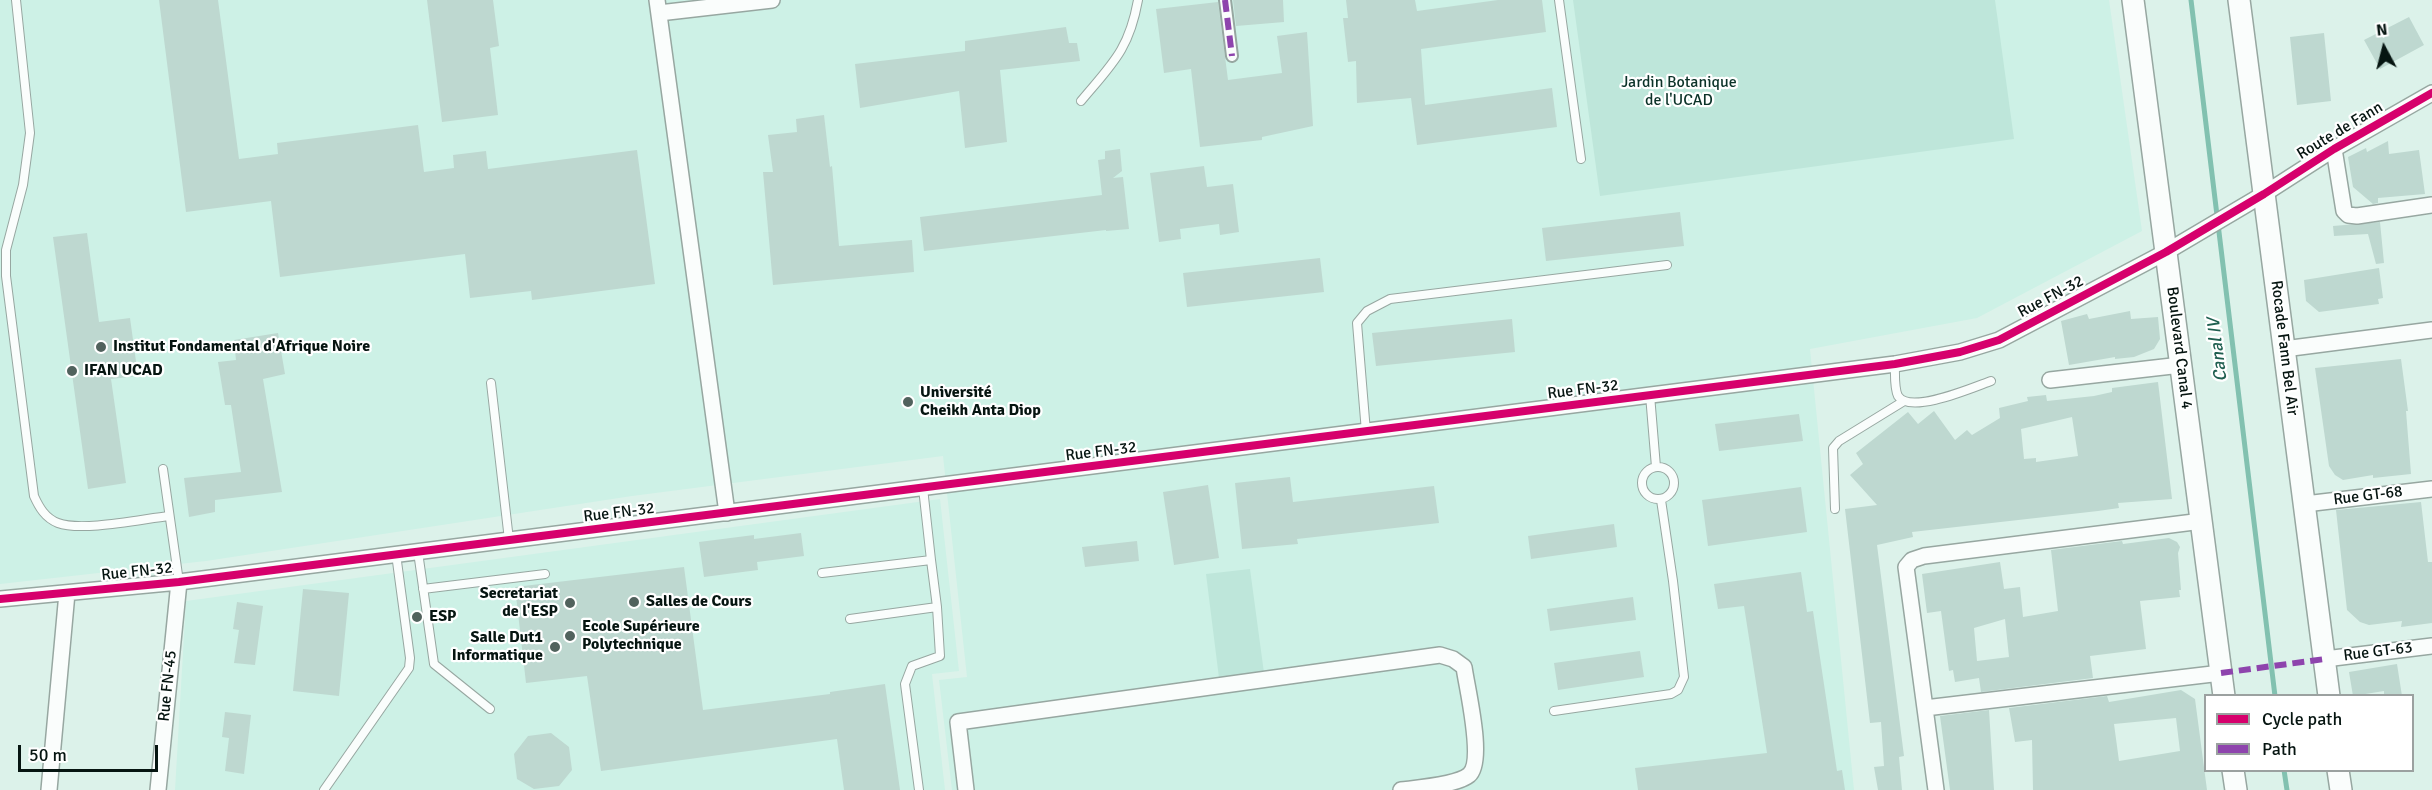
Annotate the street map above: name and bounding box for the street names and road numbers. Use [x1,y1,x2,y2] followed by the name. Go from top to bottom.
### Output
[2294,98,2386,164] street label: Route de Fann
[2015,272,2087,322] street label: Rue FN-32
[2266,279,2302,417] street label: Rocade Fann Bel Air
[2162,286,2196,410] street label: Boulevard Canal 4
[1546,376,1620,404] street label: Rue FN-32
[1064,438,1138,466] street label: Rue FN-32
[2332,482,2404,510] street label: Rue GT-68
[582,499,656,527] street label: Rue FN-32
[100,559,174,585] street label: Rue FN-32
[2342,638,2414,666] street label: Rue GT-63
[155,649,181,723] street label: Rue FN-45

